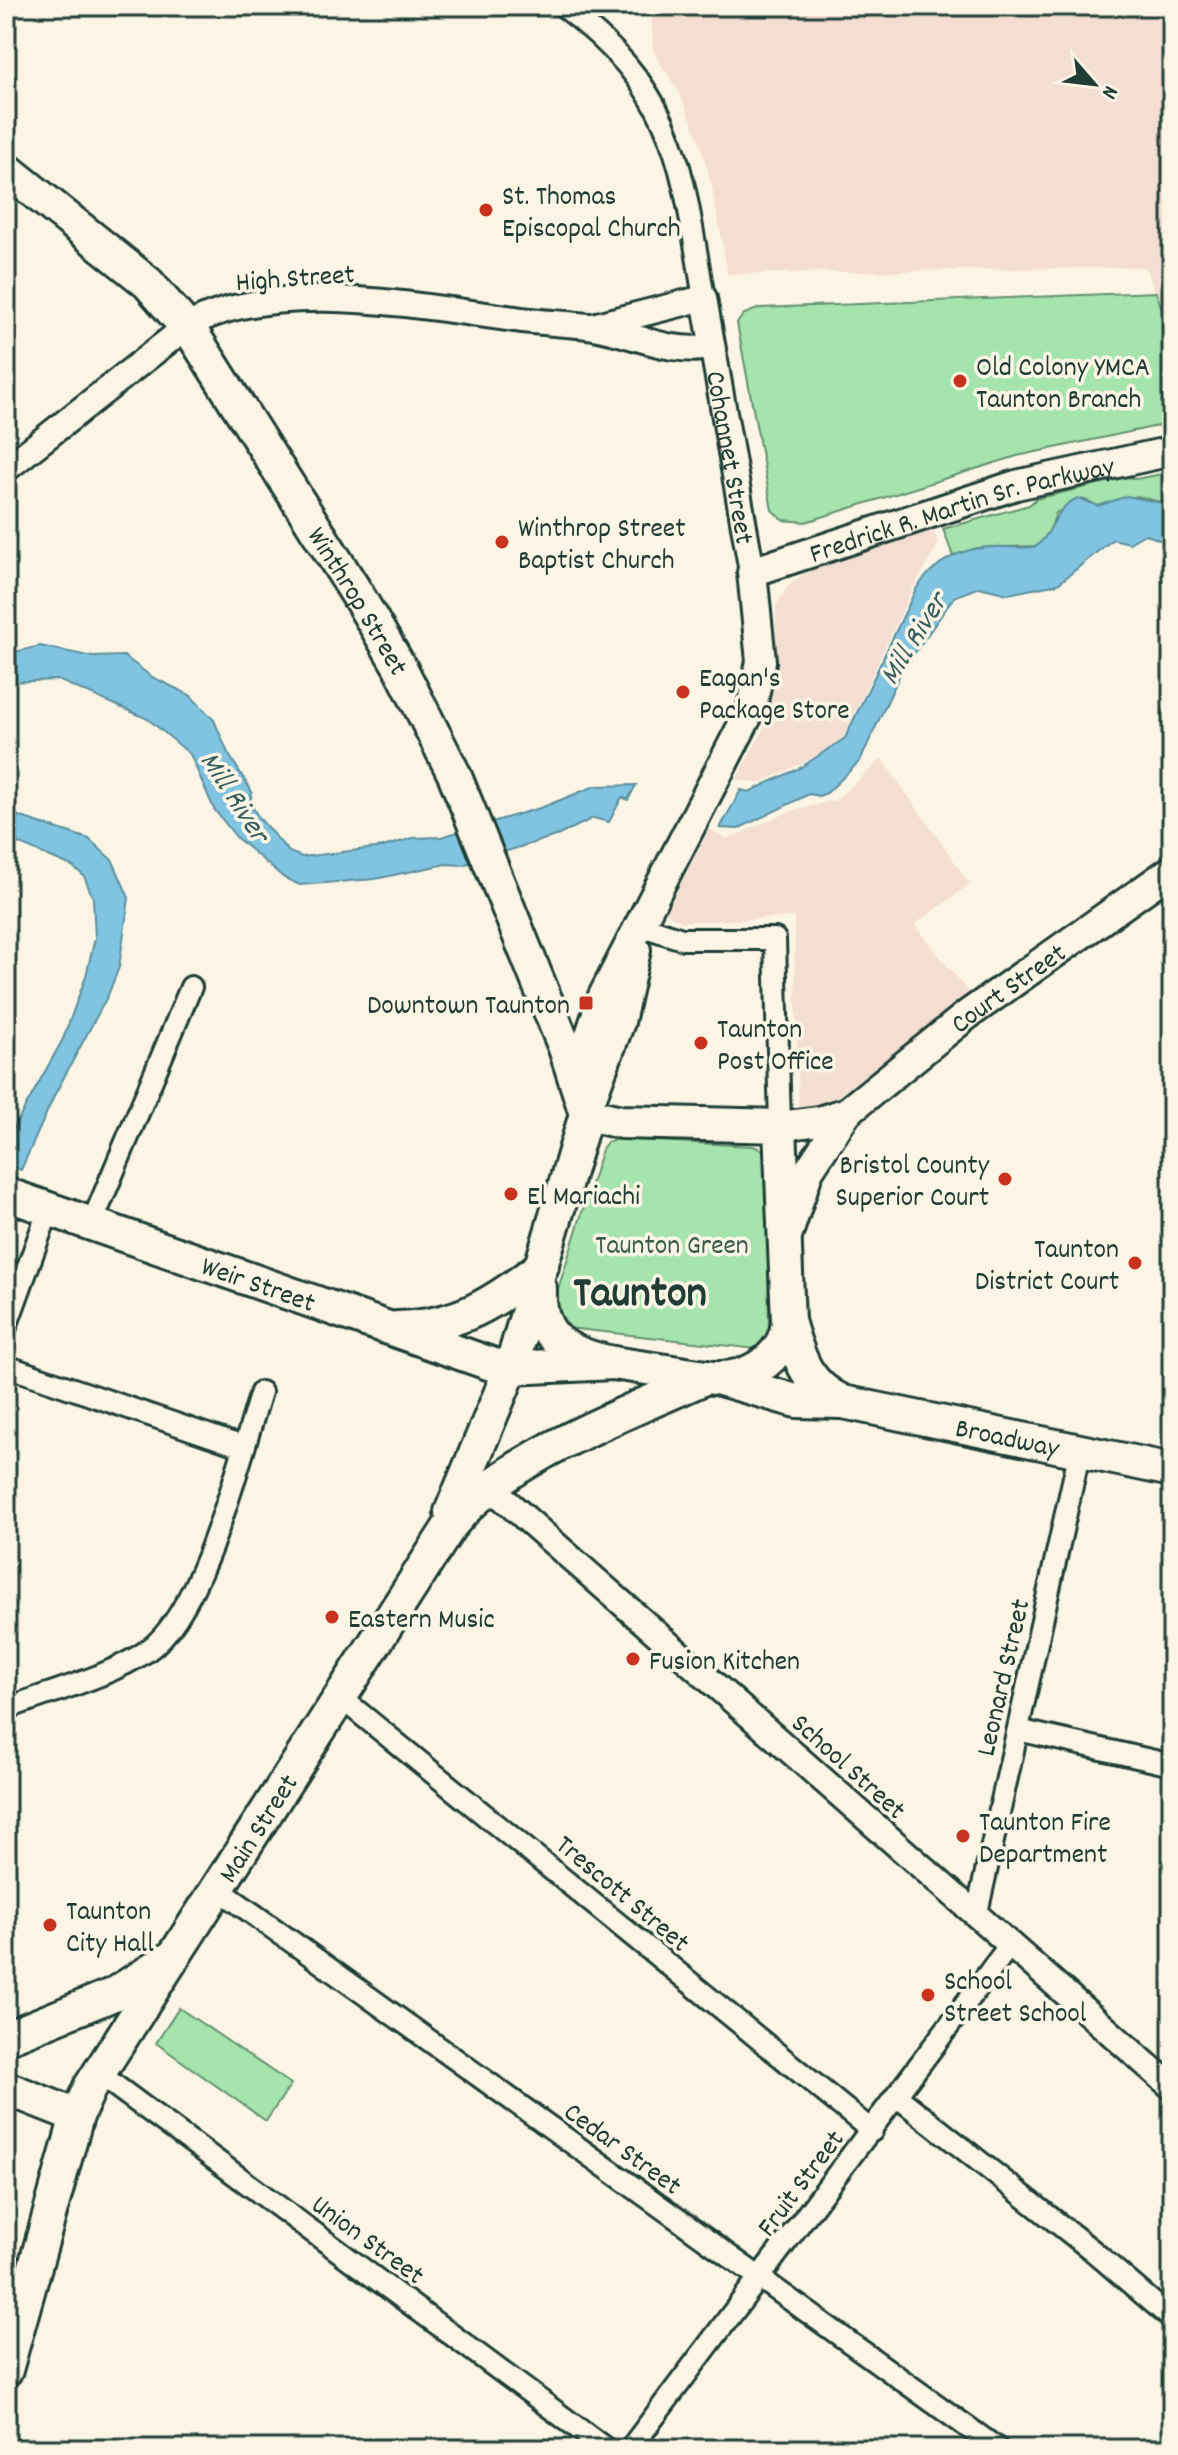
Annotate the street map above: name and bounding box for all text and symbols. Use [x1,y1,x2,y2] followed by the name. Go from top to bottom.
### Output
[1054,44,1134,124] north arrow
[1092,80,1125,104] text: N
[502,179,681,251] place label: St. Thomas Episcopal Church
[477,201,495,219] marker: St. Thomas Episcopal Church
[235,257,356,305] street label: High Street
[976,350,1150,422] place label: Old Colony YMCA Taunton Branch
[692,368,762,548] street label: Cohannet Street
[951,372,969,390] marker: Old Colony YMCA Taunton Branch
[805,449,1119,577] street label: Fredrick R. Martin Sr. Parkway
[518,511,686,583] place label: Winthrop Street Baptist Church
[295,521,416,685] street label: Winthrop Street
[493,533,511,551] marker: Winthrop Street Baptist Church
[871,584,962,695] water label: Mill River
[699,661,850,733] place label: Eagan's Package Store
[674,683,692,701] marker: Eagan's Package Store
[187,744,279,855] water label: Mill River
[944,936,1076,1046] street label: Court Street
[367,988,570,1028] place label: Downtown Taunton
[577,994,595,1012] marker: Downtown Taunton
[717,1012,834,1084] place label: Taunton Post Office
[692,1034,710,1052] marker: Taunton Post Office
[836,1148,990,1220] place label: Bristol County Superior Court
[996,1170,1014,1188] marker: Bristol County Superior Court
[527,1179,640,1219] place label: El Mariachi
[502,1185,520,1203] marker: El Mariachi
[595,1228,749,1268] park label: Taunton Green
[975,1232,1119,1304] place label: Taunton District Court
[195,1249,320,1326] street label: Weir Street
[1126,1254,1144,1272] marker: Taunton District Court
[573,1265,707,1328] district label: Taunton
[951,1411,1063,1471] street label: Broadway
[968,1596,1043,1761] street label: Leonard Street
[348,1602,495,1642] place label: Eastern Music
[323,1608,341,1626] marker: Eastern Music
[649,1644,800,1684] place label: Fusion Kitchen
[624,1650,642,1668] marker: Fusion Kitchen
[780,1706,913,1831] street label: School Street
[211,1768,311,1892] street label: Main Street
[979,1805,1111,1877] place label: Taunton Fire Department
[954,1827,972,1845] marker: Taunton Fire Department
[545,1828,697,1964] street label: Trescott Street
[66,1894,154,1966] place label: Taunton City Hall
[41,1916,59,1934] marker: Taunton City Hall
[944,1964,1087,2036] place label: School Street School
[919,1986,937,2004] marker: School Street School
[554,2095,688,2208] street label: Cedar Street
[749,2123,857,2247] street label: Fruit Street
[301,2187,431,2297] street label: Union Street

